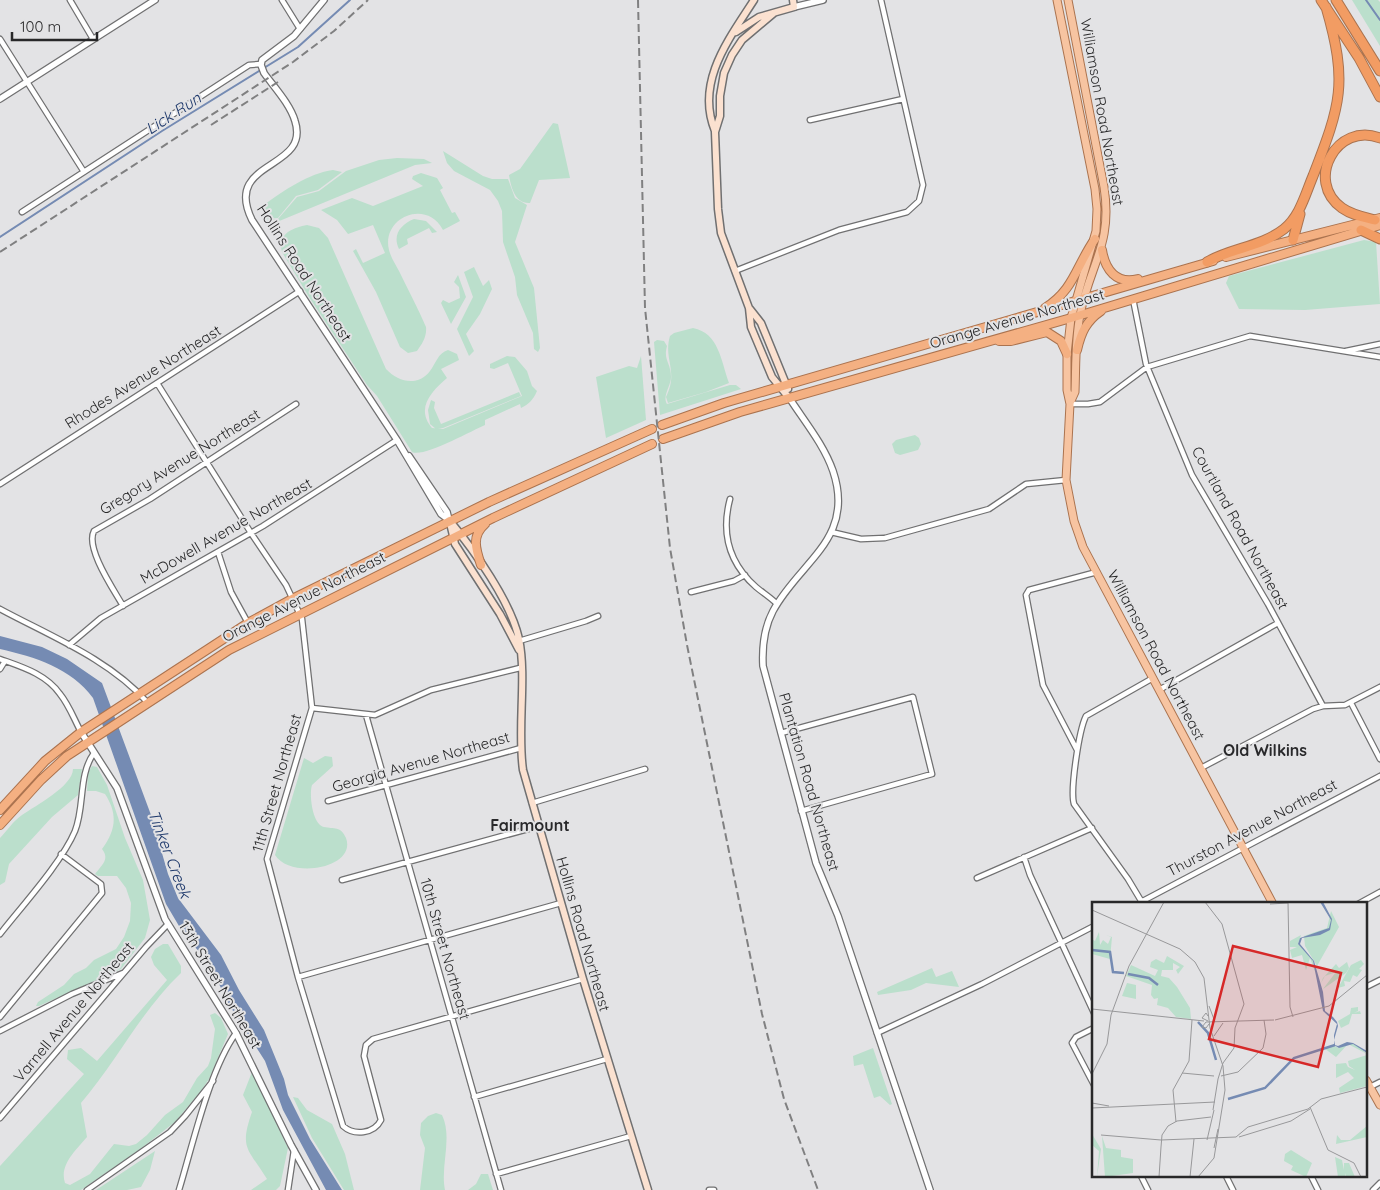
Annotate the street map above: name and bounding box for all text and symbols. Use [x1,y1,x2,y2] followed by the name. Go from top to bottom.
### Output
[12,10,98,42] scale bar
[20,17,61,36] text: 100 m
[1077,17,1128,207] street label: Williamson Road Northeast
[142,87,205,138] water label: Lick Run
[253,200,356,345] street label: Hollins Road Northeast
[927,284,1106,353] street label: Orange Avenue Northeast
[61,321,224,433] street label: Rhodes Avenue Northeast
[96,404,263,519] street label: Gregory Avenue Northeast
[1188,443,1293,612] street label: Courtland Road Northeast
[136,473,315,588] street label: McDowell Avenue Northeast
[219,547,389,646] street label: Orange Avenue Northeast
[1103,566,1209,743] street label: Williamson Road Northeast
[775,690,844,873] street label: Plantation Road Northeast
[248,712,305,854] street label: 11th Street Northeast
[330,727,512,796] street label: Georgia Avenue Northeast
[1223,740,1307,760] district label: Old Wilkins
[1163,775,1340,881] street label: Thurston Avenue Northeast
[144,807,197,902] water label: Tinker Creek
[490,815,570,835] district label: Fairmount
[552,854,615,1013] street label: Hollins Road Northeast
[416,876,475,1022] street label: 10th Street Northeast
[1092,902,1368,1178] inset map
[175,918,266,1052] street label: 13th Street Northeast
[9,938,138,1086] street label: Varnell Avenue Northeast

